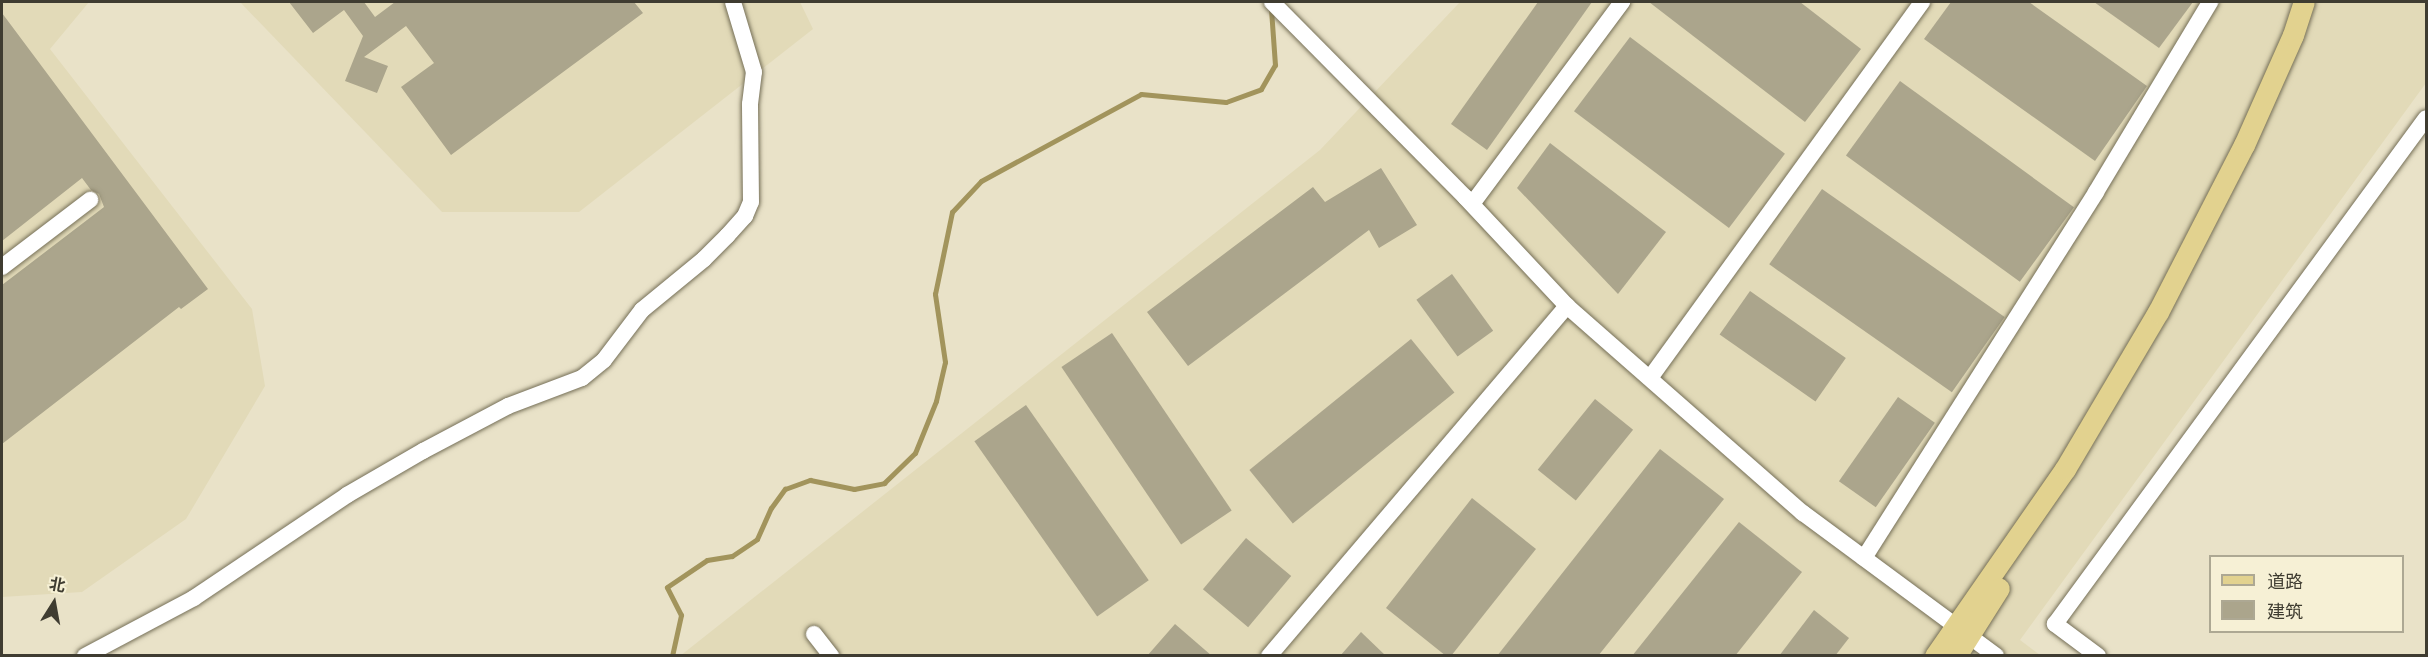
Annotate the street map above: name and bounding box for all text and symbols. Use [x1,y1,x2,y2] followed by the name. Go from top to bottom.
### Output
[2209,555,2404,633] legend
[2267,571,2303,593] text: 道路
[24,573,84,633] north arrow
[48,574,67,596] text: 北
[2267,601,2303,623] text: 建筑

